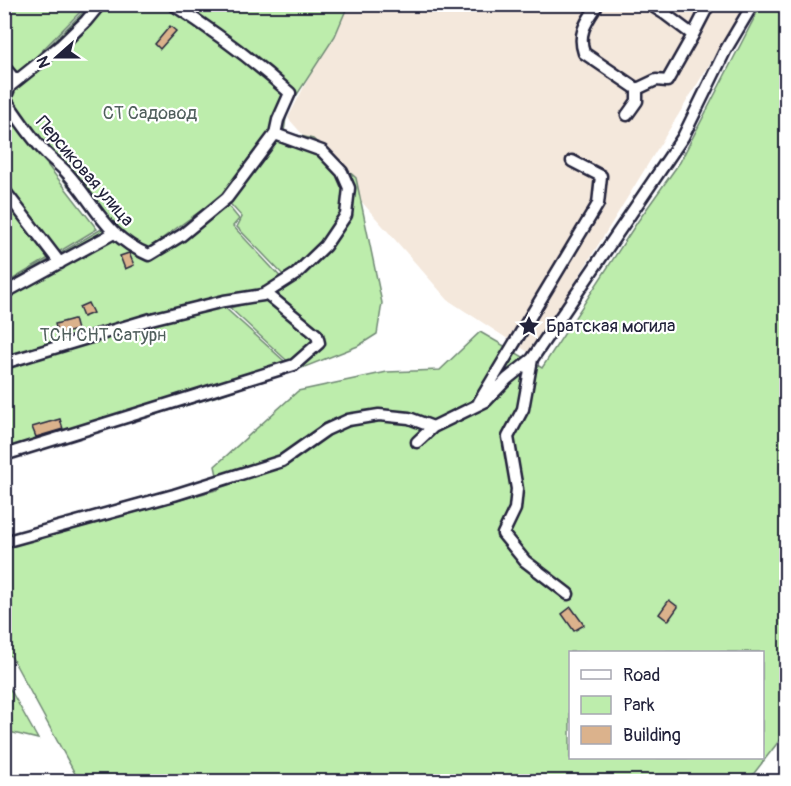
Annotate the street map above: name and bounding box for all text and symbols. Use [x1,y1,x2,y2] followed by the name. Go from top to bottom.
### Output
[27,27,87,87] north arrow
[33,53,55,71] text: N
[103,102,197,125] park label: СТ Садовод
[30,111,139,231] street label: Персиковая улица
[517,314,541,338] place icon: Братская могила
[546,315,675,338] place label: Братская могила
[40,324,166,347] park label: ТСН СНТ Сатурн
[569,651,764,759] legend
[623,664,660,687] text: Road
[623,694,655,717] text: Park
[623,724,681,747] text: Building

